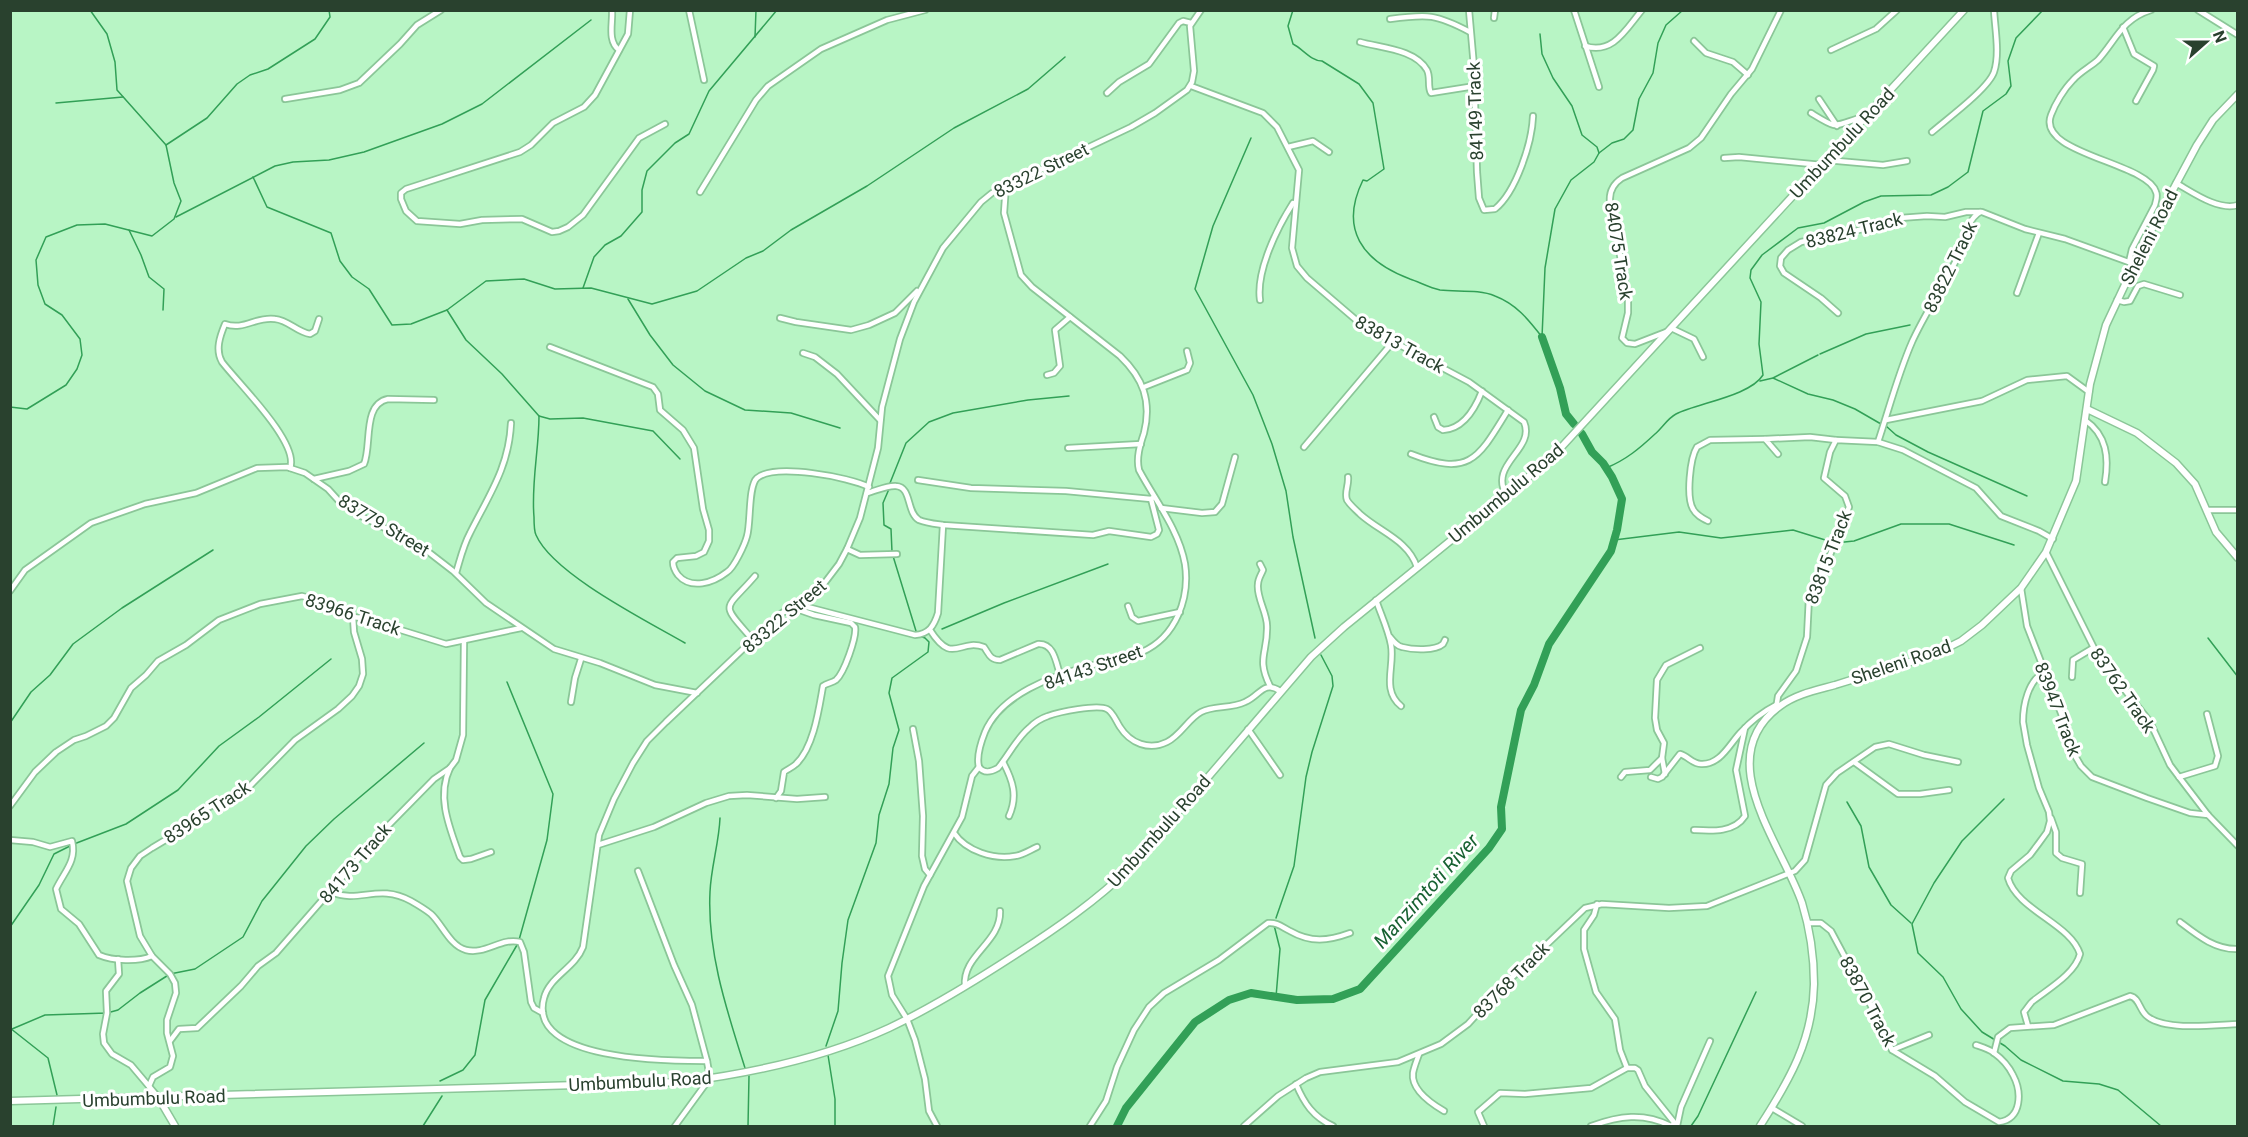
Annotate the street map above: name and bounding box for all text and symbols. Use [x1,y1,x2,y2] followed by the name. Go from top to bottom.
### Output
[2176,12,2236,72] north arrow
[2209,28,2230,45] text: N
[1463,60,1487,161] street label: 84149 Track
[1785,83,1899,203] street label: Umbumbulu Road
[990,138,1092,202] street label: 83322 Street
[2116,186,2182,288] street label: Sheleni Road
[1601,201,1637,302] street label: 84075 Track
[1803,208,1905,252] street label: 83824 Track
[1919,217,1981,316] street label: 83822 Track
[1352,311,1449,378] street label: 83813 Track
[1444,439,1568,547] street label: Umbumbulu Road
[335,490,433,560] street label: 83779 Street
[1800,506,1856,607] street label: 83815 Track
[738,575,830,657] street label: 83322 Street
[303,589,404,640] street label: 83966 Track
[1848,635,1954,689] street label: Sheleni Road
[1041,640,1145,694] street label: 84143 Street
[2086,643,2160,737] street label: 83762 Track
[2030,659,2086,760] street label: 83947 Track
[1103,771,1215,891] street label: Umbumbulu Road
[160,776,255,848] street label: 83965 Track
[315,818,396,907] street label: 84173 Track
[1368,828,1485,953] water label: Manzimtoti River
[1469,937,1554,1022] street label: 83768 Track
[1836,952,1901,1050] street label: 83870 Track
[568,1067,712,1095] street label: Umbumbulu Road
[82,1085,226,1111] street label: Umbumbulu Road

